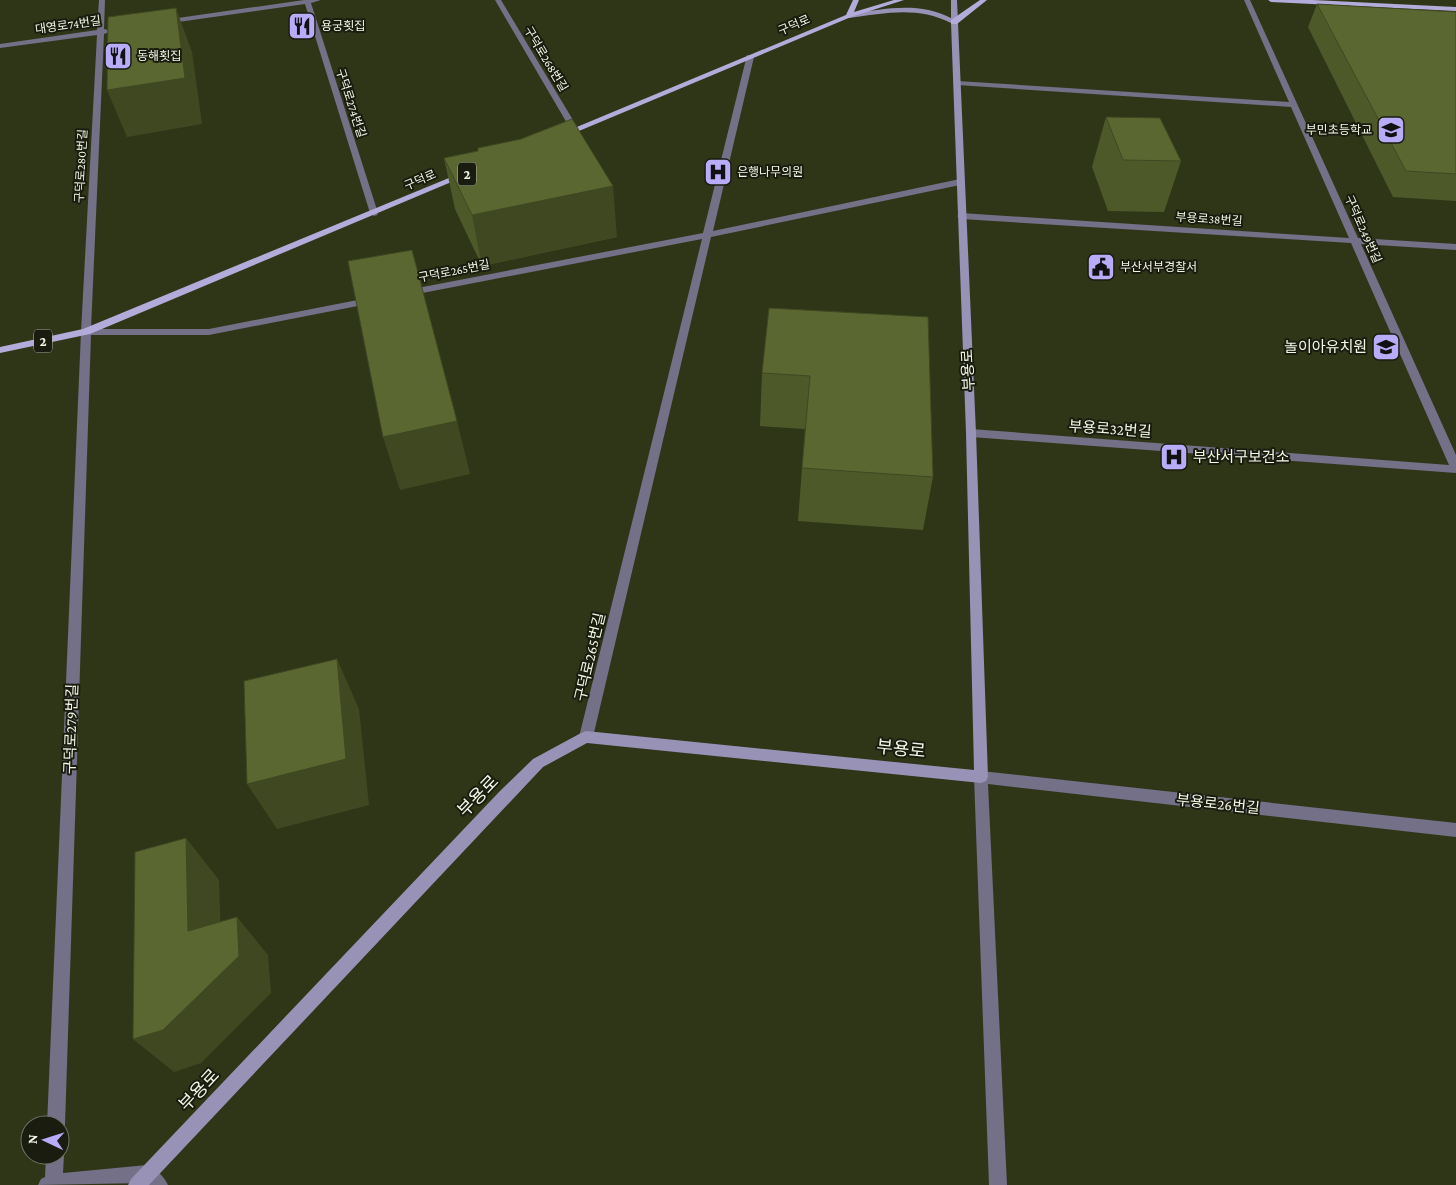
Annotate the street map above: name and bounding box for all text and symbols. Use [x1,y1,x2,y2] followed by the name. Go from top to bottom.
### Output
[287,11,317,41] restaurant icon: 용궁횟집
[776,12,812,38] street label: 구덕로
[34,13,102,37] street label: 대영로74번길
[321,19,365,33] place label: 용궁횟집
[521,24,571,94] street label: 구덕로268번길
[103,41,133,71] restaurant icon: 동해횟집
[137,49,181,63] place label: 동해횟집
[333,67,369,139] street label: 구덕로274번길
[1376,115,1406,145] school or university icon: 부민초등학교
[1306,123,1372,137] place label: 부민초등학교
[72,129,90,203] street label: 구덕로280번길
[703,157,733,187] hospital icon: 은행나무의원
[458,162,476,185] road number: 2
[737,165,803,179] place label: 은행나무의원
[402,167,438,193] street label: 구덕로
[1342,193,1384,265] street label: 구덕로249번길
[1175,210,1243,228] street label: 부용로38번길
[1086,252,1116,282] public building icon: 부산서부경찰서
[417,257,491,285] street label: 구덕로265번길
[1120,260,1197,274] place label: 부산서부경찰서
[34,330,52,352] road number: 2
[1371,332,1401,362] school or university icon: 놀이아유치원
[1284,339,1367,355] place label: 놀이아유치원
[959,349,977,391] street label: 부용로
[1068,418,1152,440] street label: 부용로32번길
[1159,442,1189,472] hospital icon: 부산서구보건소
[1193,449,1290,465] place label: 부산서구보건소
[572,611,608,703] street label: 구덕로265번길
[61,684,81,774] street label: 구덕로279번길
[875,736,927,762] street label: 부용로
[454,771,502,821] street label: 부용로
[1176,792,1260,816] street label: 부용로26번길
[175,1065,223,1115] street label: 부용로
[20,1115,70,1165] north arrow
[24,1133,40,1144] text: N

